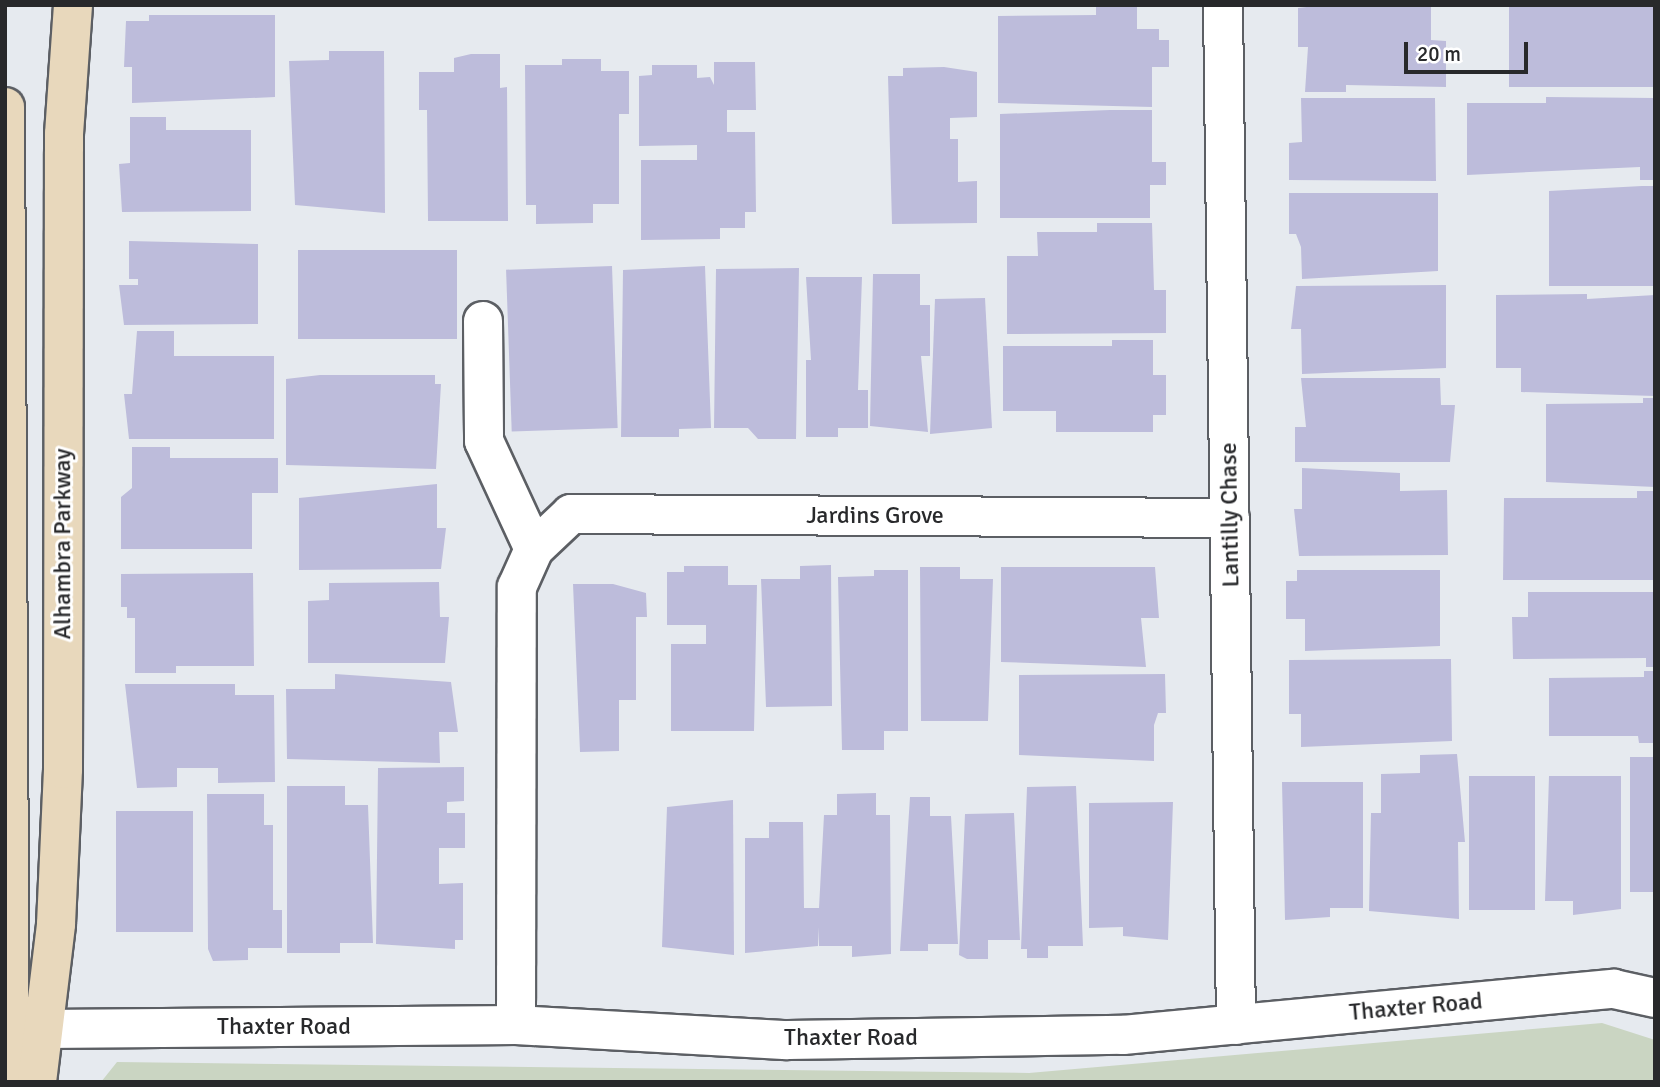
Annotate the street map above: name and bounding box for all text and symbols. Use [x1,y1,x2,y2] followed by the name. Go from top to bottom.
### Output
[1408,28,1532,72] scale bar
[1417,41,1461,67] text: 20 m
[1214,442,1246,588] street label: Lantilly Chase
[49,449,77,639] street label: Alhambra Parkway
[806,502,944,530] street label: Jardins Grove
[1348,987,1484,1027] street label: Thaxter Road
[217,1013,351,1041] street label: Thaxter Road
[784,1024,918,1052] street label: Thaxter Road

